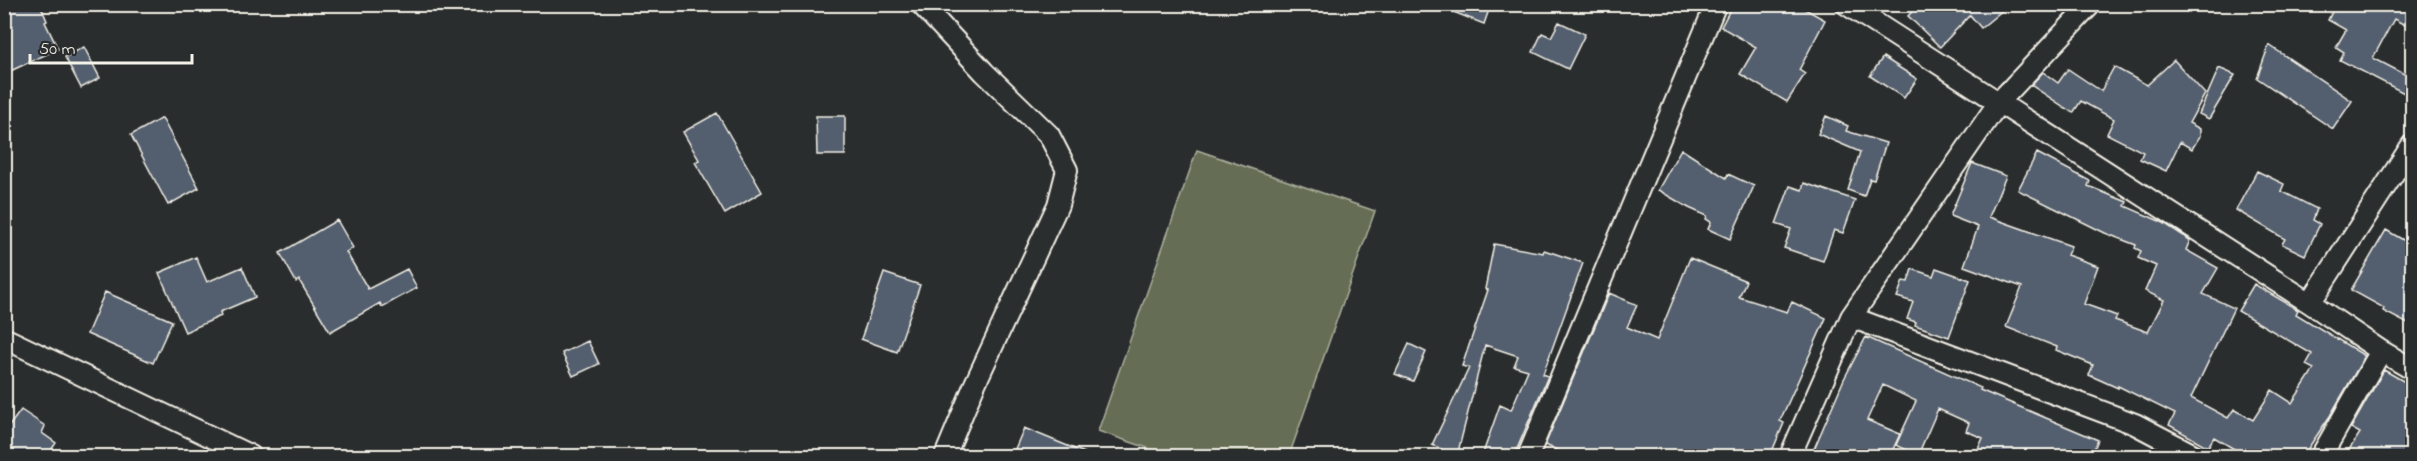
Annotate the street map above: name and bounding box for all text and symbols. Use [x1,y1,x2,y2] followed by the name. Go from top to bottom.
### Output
[30,27,192,65] scale bar
[39,37,76,63] text: 50 m

